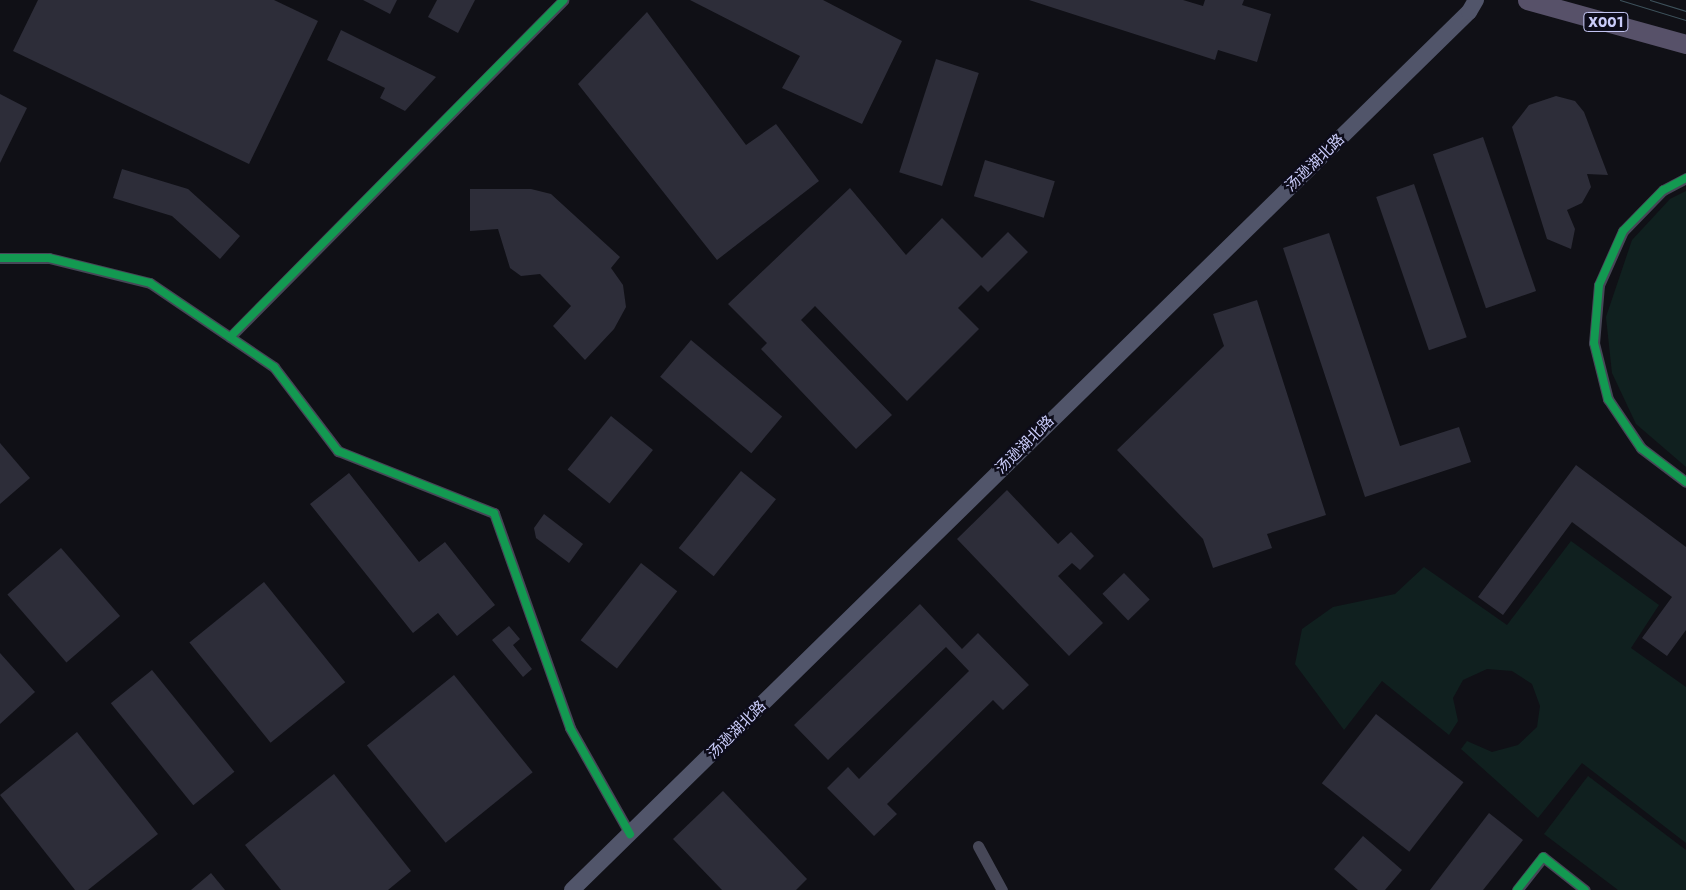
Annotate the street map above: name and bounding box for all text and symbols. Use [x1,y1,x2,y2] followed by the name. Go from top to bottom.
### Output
[1582,11,1630,34] road number: X001
[1282,130,1348,196] street label: 汤逊湖北路
[992,412,1058,478] street label: 汤逊湖北路
[704,697,770,763] street label: 汤逊湖北路

